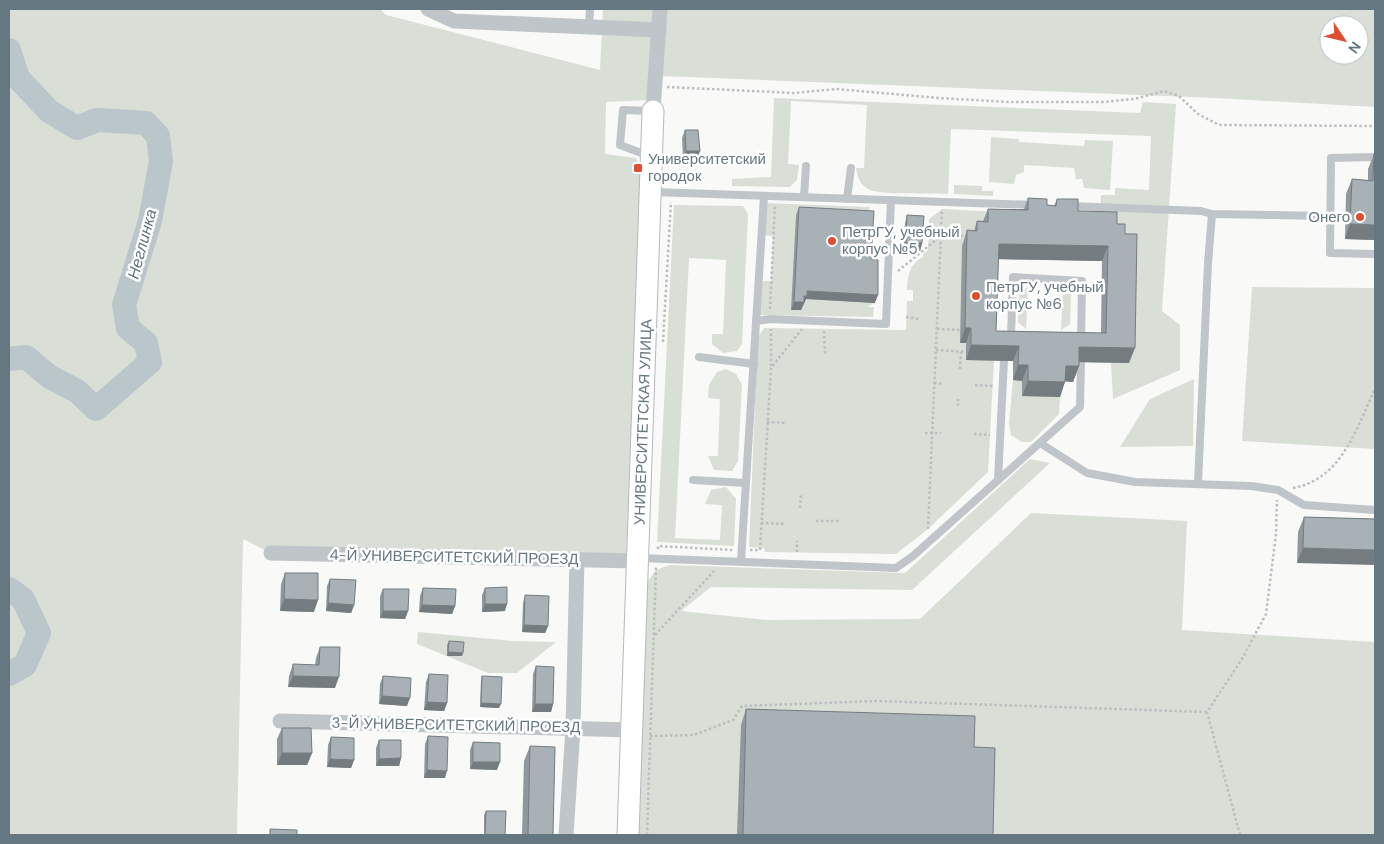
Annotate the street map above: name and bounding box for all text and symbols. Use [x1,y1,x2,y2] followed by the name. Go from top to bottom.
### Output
[1319,15,1369,65] north arrow
[1344,38,1365,57] text: N
[648,149,766,186] place label: Университетский городок
[632,162,644,174] marker: Университетский городок
[123,207,161,281] water label: Неглинка
[1308,207,1350,227] place label: Онего
[1354,211,1366,223] marker: Онего
[842,222,960,259] place label: ПетрГУ, учебный корпус №5
[826,235,838,247] marker: ПетрГУ, учебный корпус №5
[986,277,1104,314] place label: ПетрГУ, учебный корпус №6
[970,290,982,302] marker: ПетрГУ, учебный корпус №6
[629,319,657,525] street label: УНИВЕРСИТЕТСКАЯ УЛИЦА
[329,545,579,569] street label: 4-Й УНИВЕРСИТЕТСКИЙ ПРОЕЗД
[331,713,581,737] street label: 3-Й УНИВЕРСИТЕТСКИЙ ПРОЕЗД

